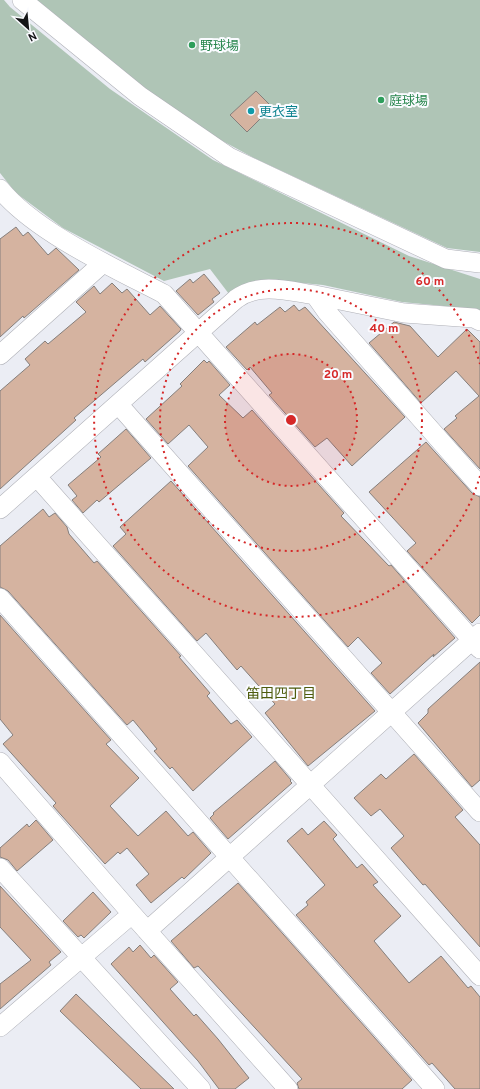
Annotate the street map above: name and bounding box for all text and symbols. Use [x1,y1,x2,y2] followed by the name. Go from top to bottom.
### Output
[8,8,48,48] north arrow
[25,28,39,44] text: N
[200,39,239,55] place label: 野球場
[187,40,197,50] marker: 野球場
[389,94,428,110] place label: 庭球場
[376,95,386,105] marker: 庭球場
[259,105,298,121] place label: 更衣室
[246,106,256,116] marker: 更衣室
[416,274,444,290] text: 60 m
[369,321,399,337] text: 40 m
[324,367,352,383] text: 20 m
[284,413,298,427] centre of rings
[246,686,316,703] district label: 笛田四丁目

